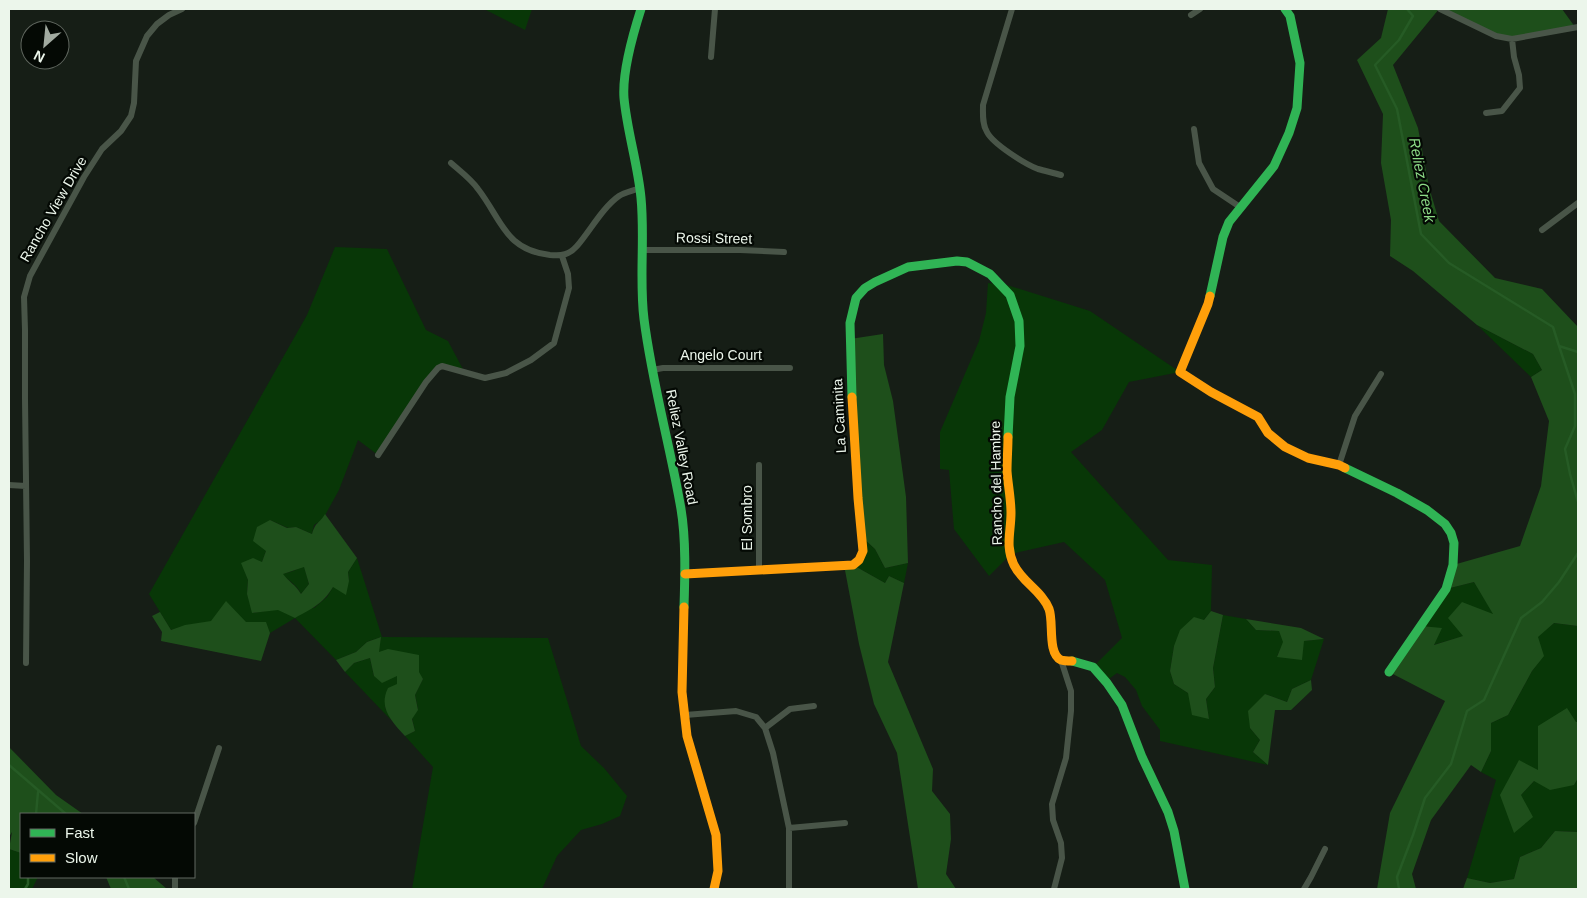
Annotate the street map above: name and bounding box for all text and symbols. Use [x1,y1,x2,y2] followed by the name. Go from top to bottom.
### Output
[20,20,70,70] north arrow
[31,47,47,66] text: N
[1406,136,1439,225] water label: Reliez Creek
[16,153,90,264] street label: Rancho View Drive
[676,229,752,247] street label: Rossi Street
[680,347,762,363] street label: Angelo Court
[829,378,849,454] street label: La Caminita
[663,388,701,506] street label: Reliez Valley Road
[987,420,1005,545] street label: Rancho del Hambre
[739,485,755,551] street label: El Sombro
[20,813,195,878] legend
[65,824,95,841] text: Fast
[65,849,98,866] text: Slow

